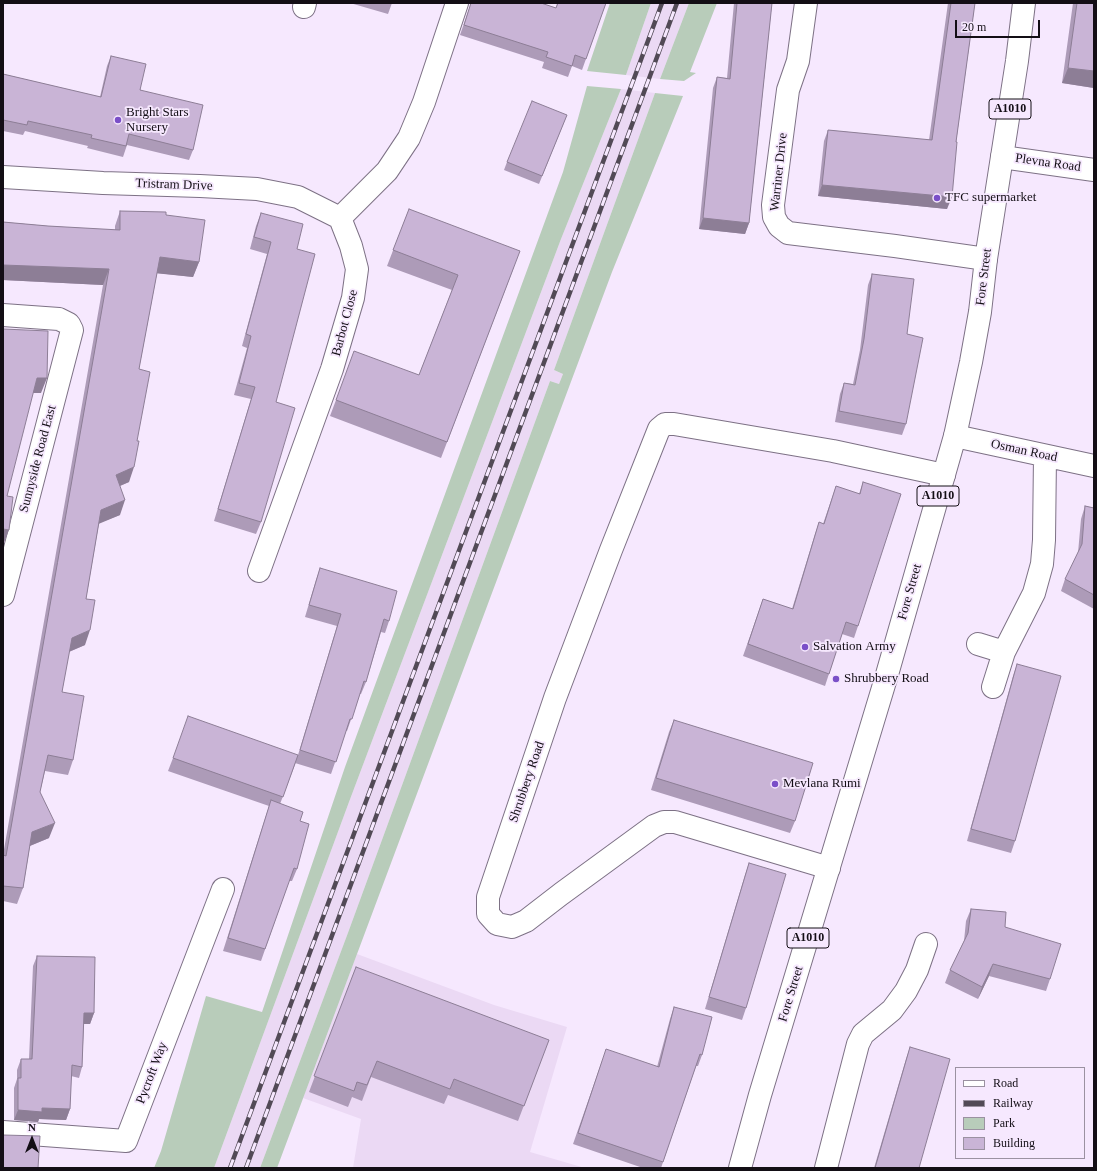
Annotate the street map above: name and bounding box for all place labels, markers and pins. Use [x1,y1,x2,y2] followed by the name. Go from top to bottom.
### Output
[126,105,188,136] place label: Bright Stars Nursery
[113,115,123,125] marker: Bright Stars Nursery
[945,190,1036,206] place label: TFC supermarket
[932,193,942,203] marker: TFC supermarket
[813,639,896,655] place label: Salvation Army
[800,642,810,652] marker: Salvation Army
[844,671,929,687] place label: Shrubbery Road
[831,674,841,684] marker: Shrubbery Road
[783,776,861,792] place label: Mevlana Rumi
[770,779,780,789] marker: Mevlana Rumi

